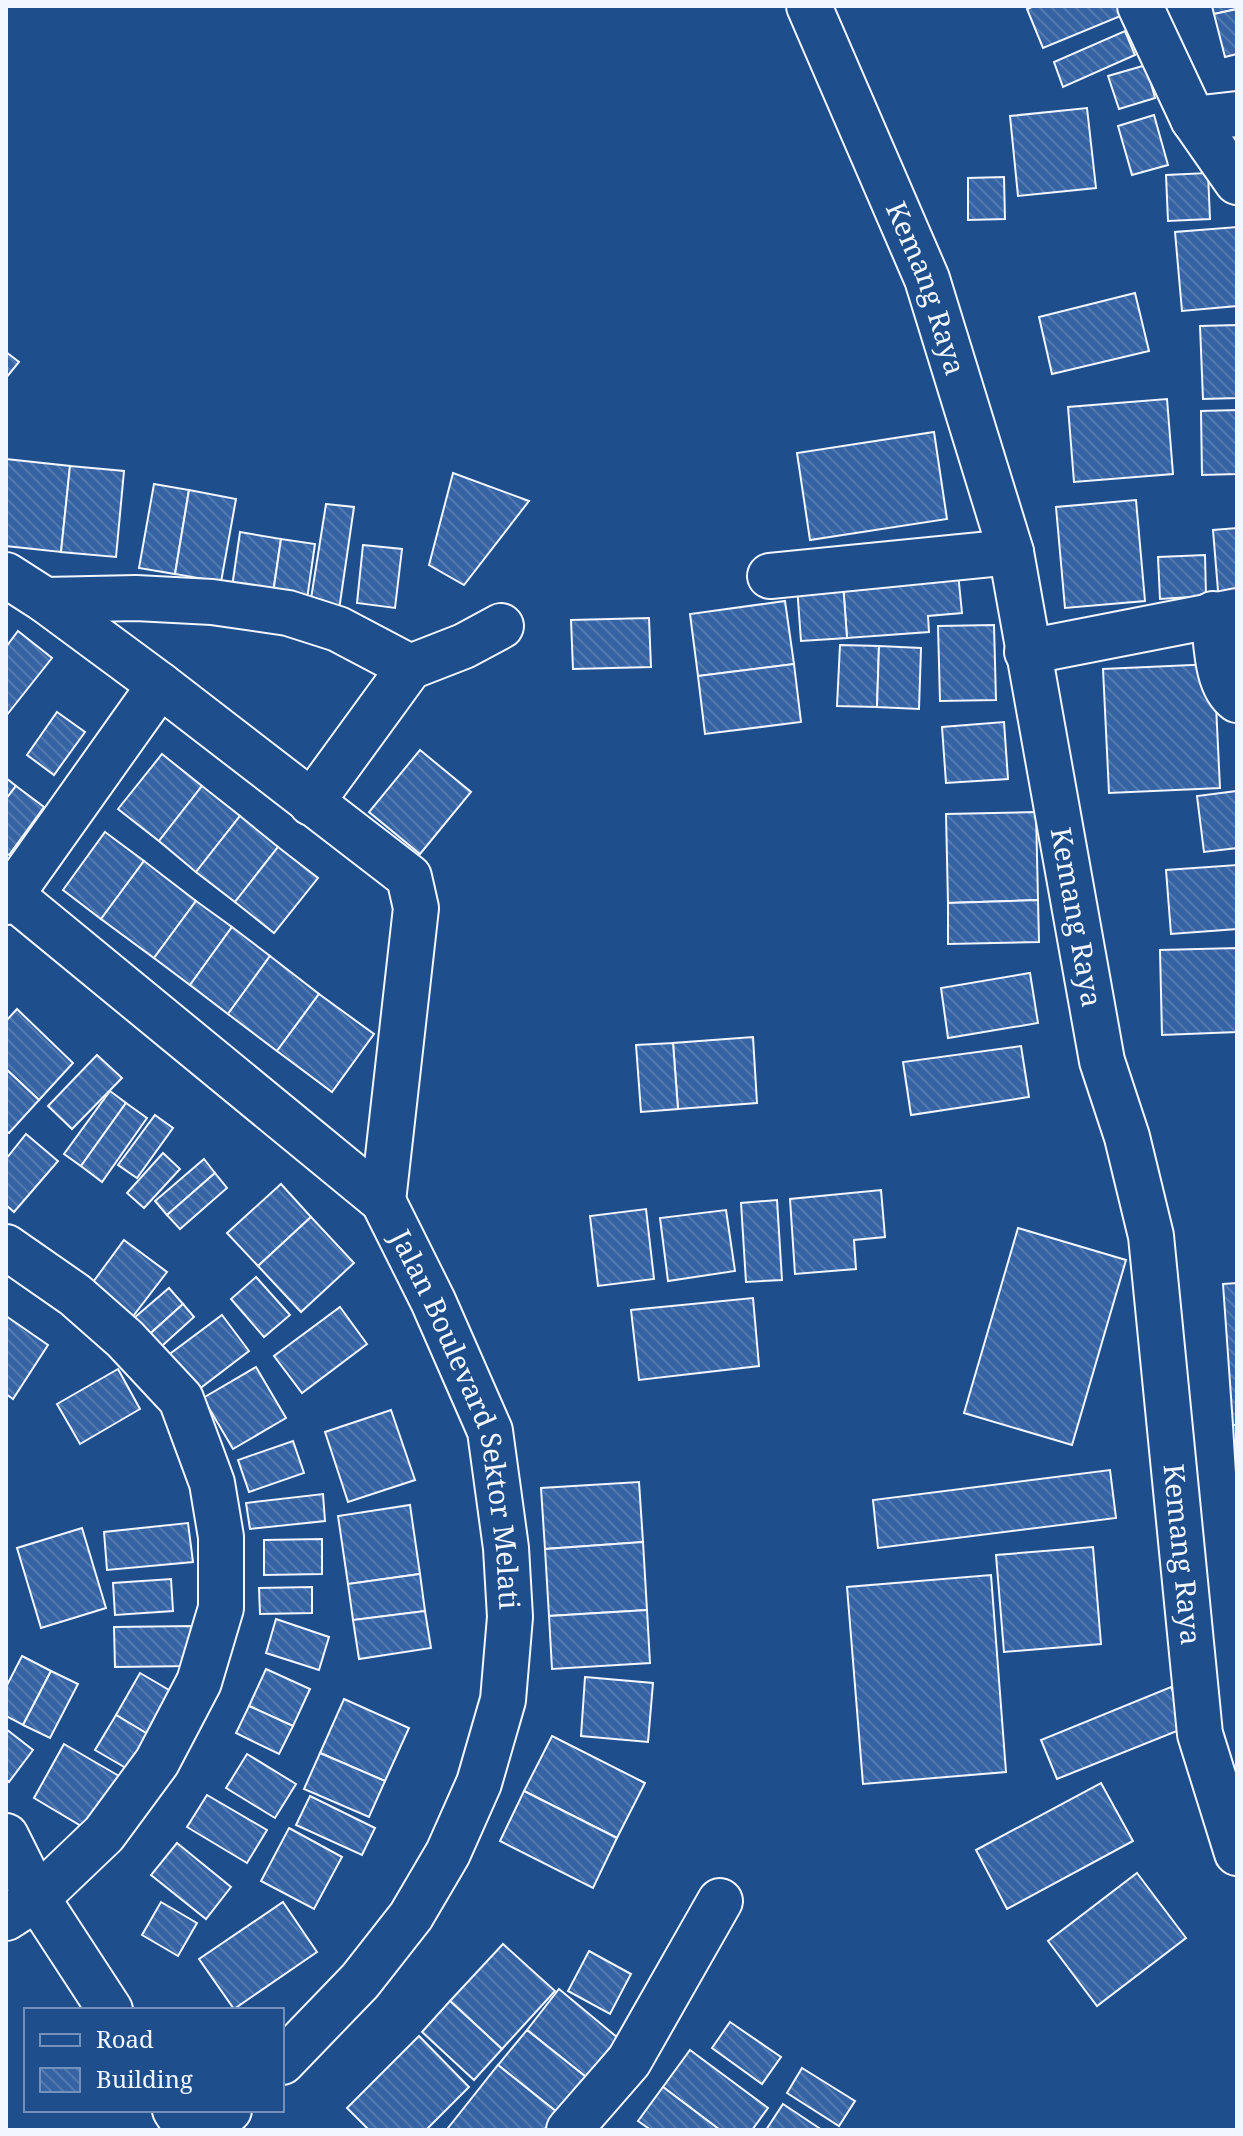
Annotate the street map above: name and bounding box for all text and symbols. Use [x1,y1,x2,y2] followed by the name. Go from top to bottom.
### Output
[878,195,975,379] street label: Kemang Raya
[1043,824,1112,1010] street label: Kemang Raya
[382,1222,530,1610] street label: Jalan Boulevard Sektor Melati
[1156,1462,1211,1647] street label: Kemang Raya
[24,2008,284,2112] legend
[96,2022,154,2055] text: Road
[96,2062,193,2095] text: Building

